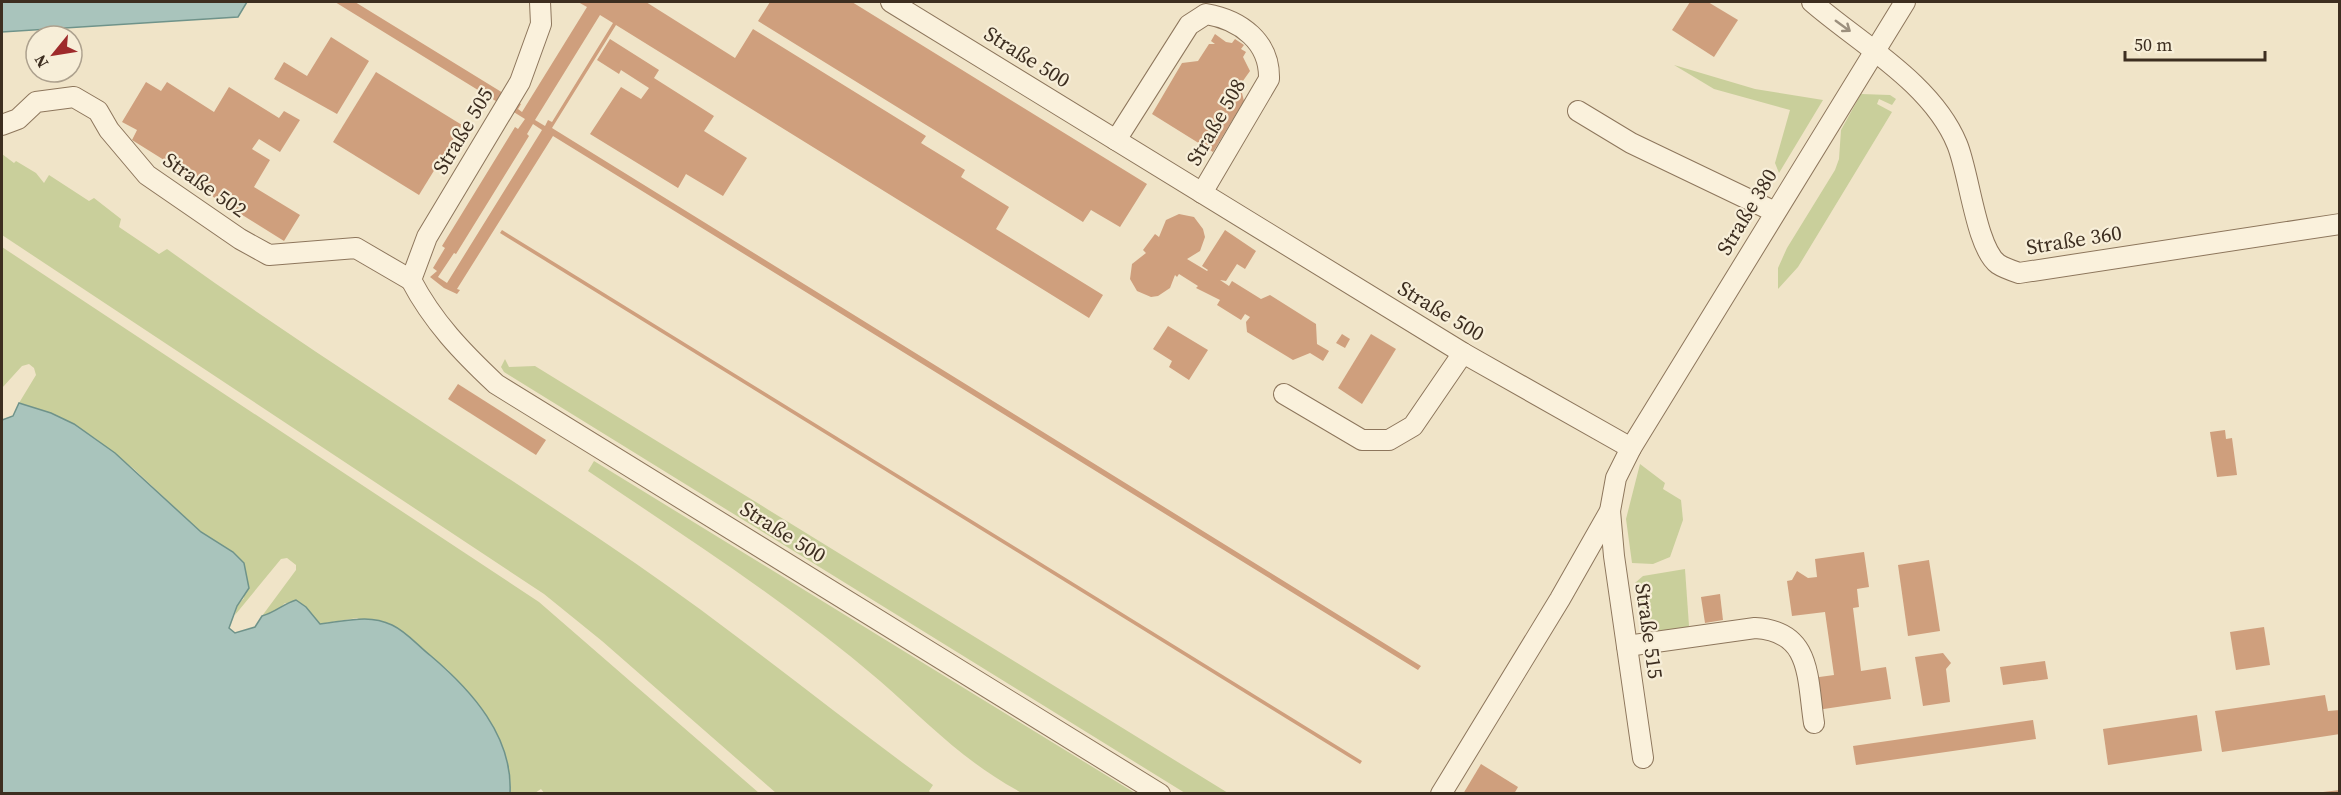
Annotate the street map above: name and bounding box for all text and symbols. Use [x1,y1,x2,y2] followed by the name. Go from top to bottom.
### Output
[979,19,1076,94] street label: Straße 500
[1834,20,1850,32] one-way arrow
[24,24,84,84] north arrow
[2125,24,2264,62] scale bar
[2134,32,2172,57] text: 50 m
[28,51,53,72] text: N
[1179,73,1252,171] street label: Straße 508
[425,82,500,179] street label: Straße 505
[158,145,253,224] street label: Straße 502
[1709,163,1784,260] street label: Straße 380
[2024,218,2124,261] street label: Straße 360
[1393,273,1490,348] street label: Straße 500
[735,494,832,569] street label: Straße 500
[1628,581,1671,681] street label: Straße 515

